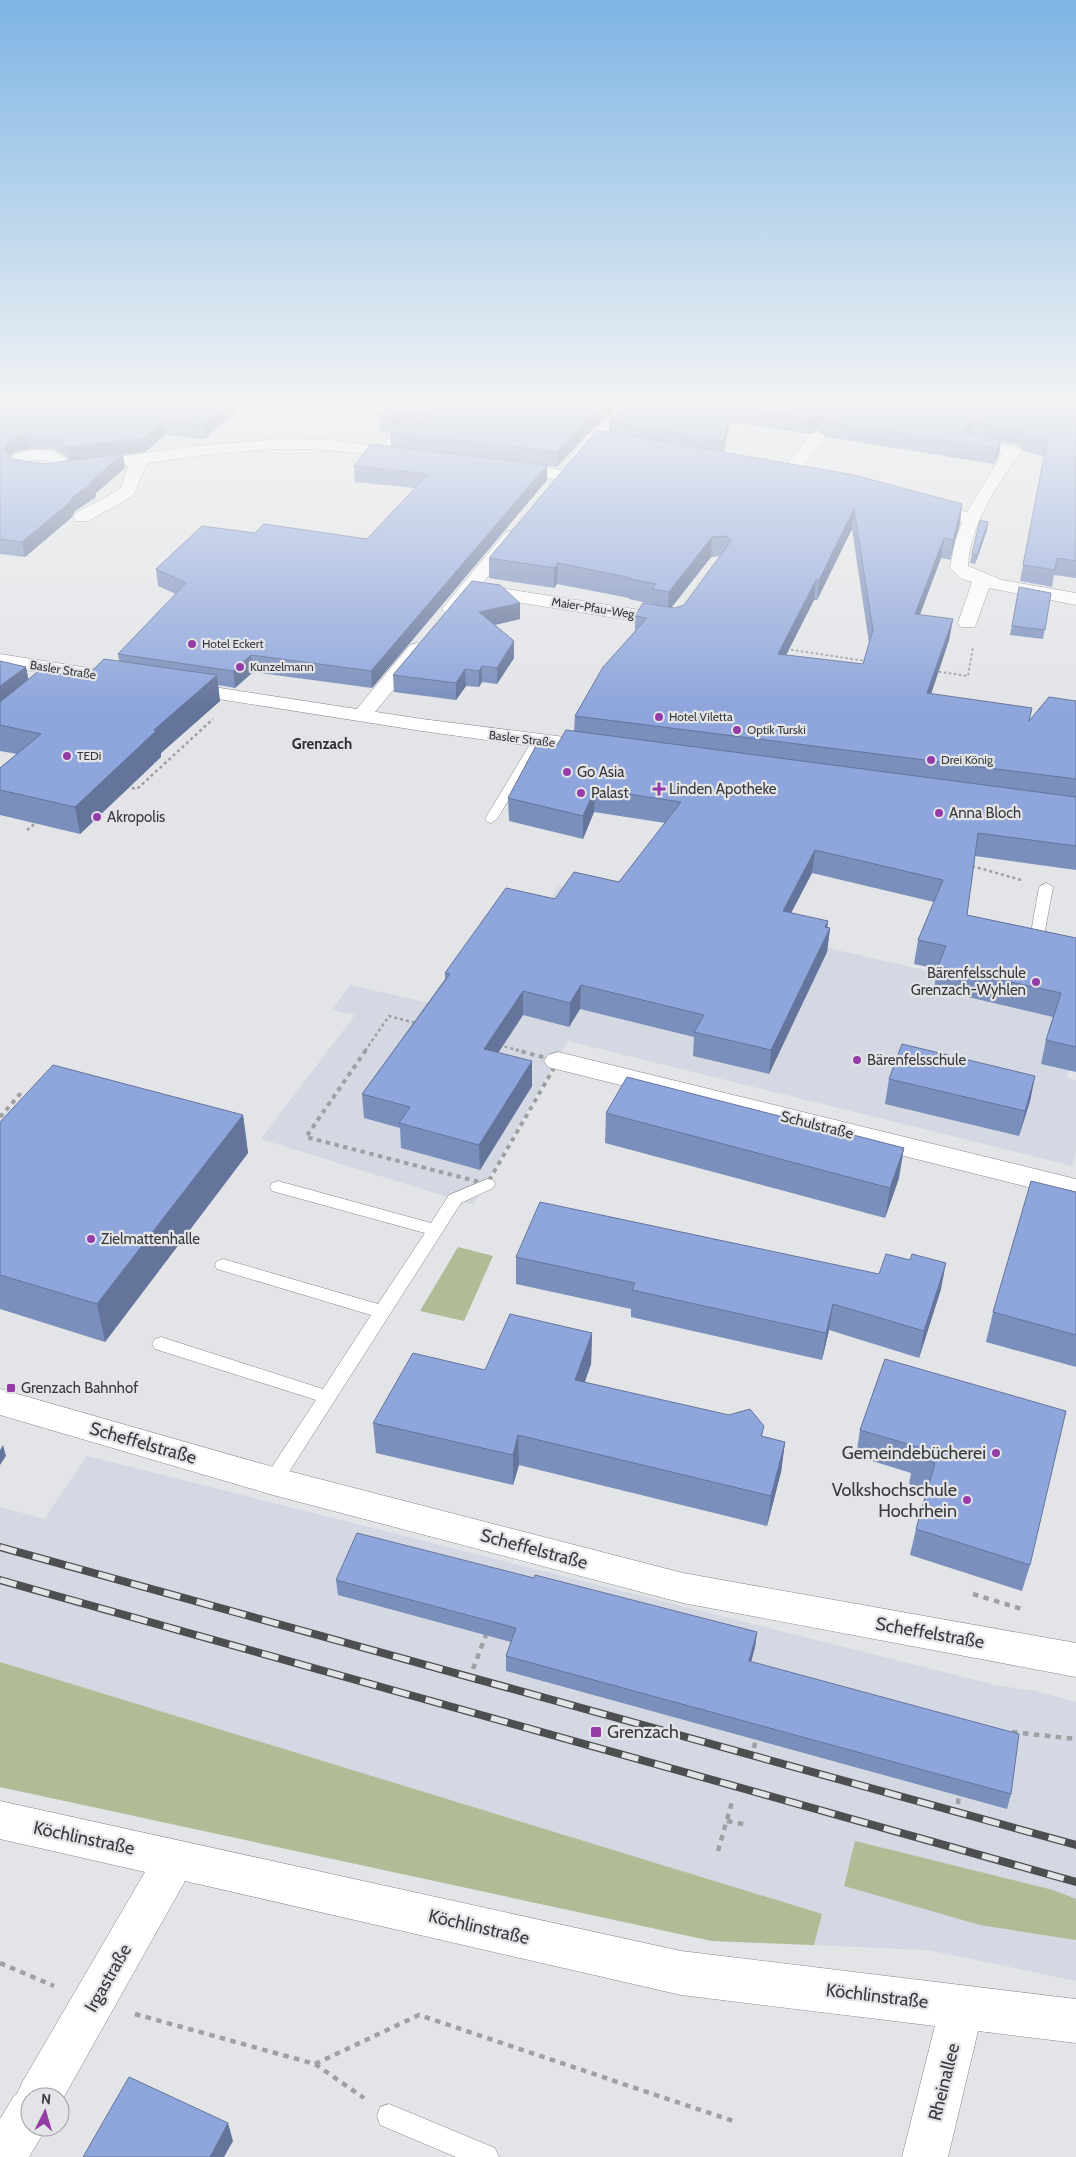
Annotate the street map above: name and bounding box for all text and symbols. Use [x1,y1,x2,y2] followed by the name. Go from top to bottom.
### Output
[551,594,637,622] street label: Maier-Pfau-Weg
[202,636,264,651] place label: Hotel Eckert
[186,638,198,650] marker: Hotel Eckert
[29,657,97,682] street label: Basler Straße
[250,659,314,674] place label: Kunzelmann
[234,661,246,673] marker: Kunzelmann
[669,709,733,724] place label: Hotel Viletta
[653,711,665,723] marker: Hotel Viletta
[747,722,806,737] place label: Optik Turski
[731,724,743,736] marker: Optik Turski
[488,727,556,750] street label: Basler Straße
[292,735,352,753] district label: Grenzach
[77,748,101,763] place label: TEDi
[61,750,73,762] marker: TEDi
[941,752,994,767] place label: Drei König
[925,754,937,766] marker: Drei König
[577,763,625,781] place label: Go Asia
[561,766,573,778] marker: Go Asia
[669,780,777,798] place label: Linden Apotheke
[653,783,665,795] marker: Linden Apotheke
[591,784,629,802] place label: Palast
[575,787,587,799] marker: Palast
[949,804,1021,822] place label: Anna Bloch
[933,807,945,819] marker: Anna Bloch
[107,808,165,826] place label: Akropolis
[91,811,103,823] marker: Akropolis
[911,964,1026,999] place label: Bärenfelsschule Grenzach-Wyhlen
[1030,976,1042,988] marker: Bärenfelsschule Grenzach-Wyhlen
[867,1051,966,1069] place label: Bärenfelsschule
[851,1054,863,1066] marker: Bärenfelsschule
[779,1107,856,1143] street label: Schulstraße
[101,1230,200,1248] place label: Zielmattenhalle
[85,1233,97,1245] marker: Zielmattenhalle
[21,1379,138,1397] place label: Grenzach Bahnhof
[5,1382,17,1394] marker: Grenzach Bahnhof
[87,1417,199,1469] street label: Scheffelstraße
[842,1442,986,1464] place label: Gemeindebücherei
[990,1447,1002,1459] marker: Gemeindebücherei
[832,1479,957,1522] place label: Volkshochschule Hochrhein
[961,1494,973,1506] marker: Volkshochschule Hochrhein
[478,1524,590,1574] street label: Scheffelstraße
[874,1613,986,1653] street label: Scheffelstraße
[607,1721,679,1743] place label: Grenzach
[589,1725,603,1739] marker: Grenzach
[31,1817,137,1859] street label: Köchlinstraße
[426,1905,532,1949] street label: Köchlinstraße
[80,1940,136,2016] street label: Irgastraße
[825,1979,929,2013] street label: Köchlinstraße
[924,2041,964,2123] street label: Rheinallee
[20,2087,70,2137] north arrow
[40,2090,52,2108] text: N

